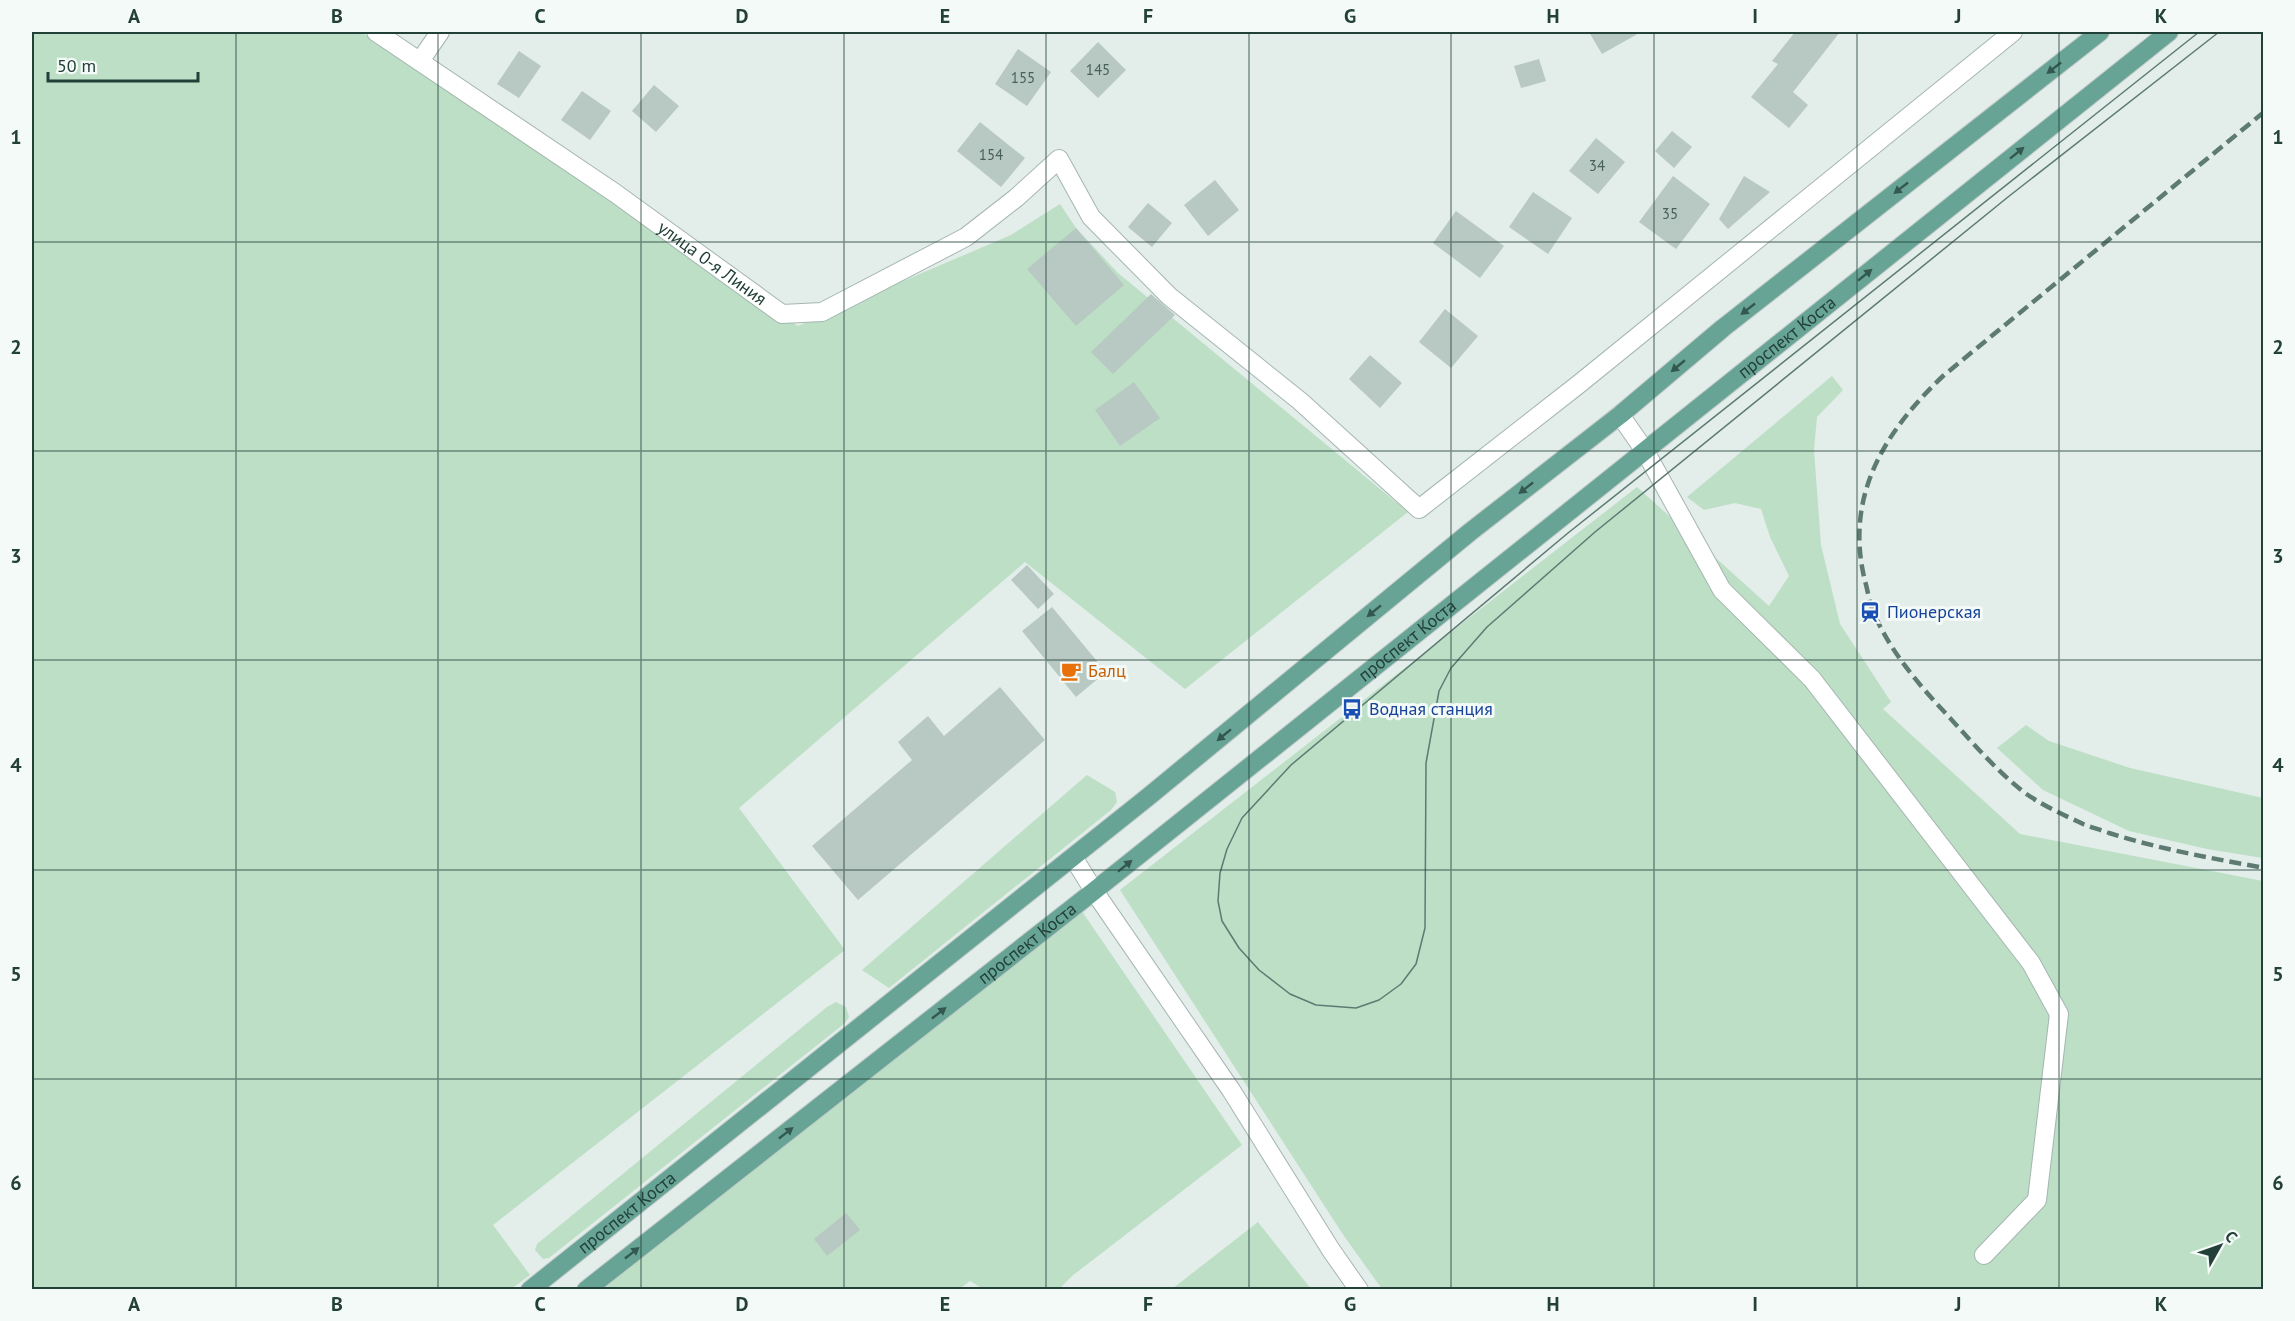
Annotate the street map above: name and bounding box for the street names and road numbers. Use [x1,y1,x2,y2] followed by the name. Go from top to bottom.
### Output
[653,216,771,310] street label: улица 0-я Линия
[1733,291,1840,383] street label: проспект Коста
[1353,594,1461,687] street label: проспект Коста
[973,897,1081,989] street label: проспект Коста
[573,1166,680,1259] street label: проспект Коста

